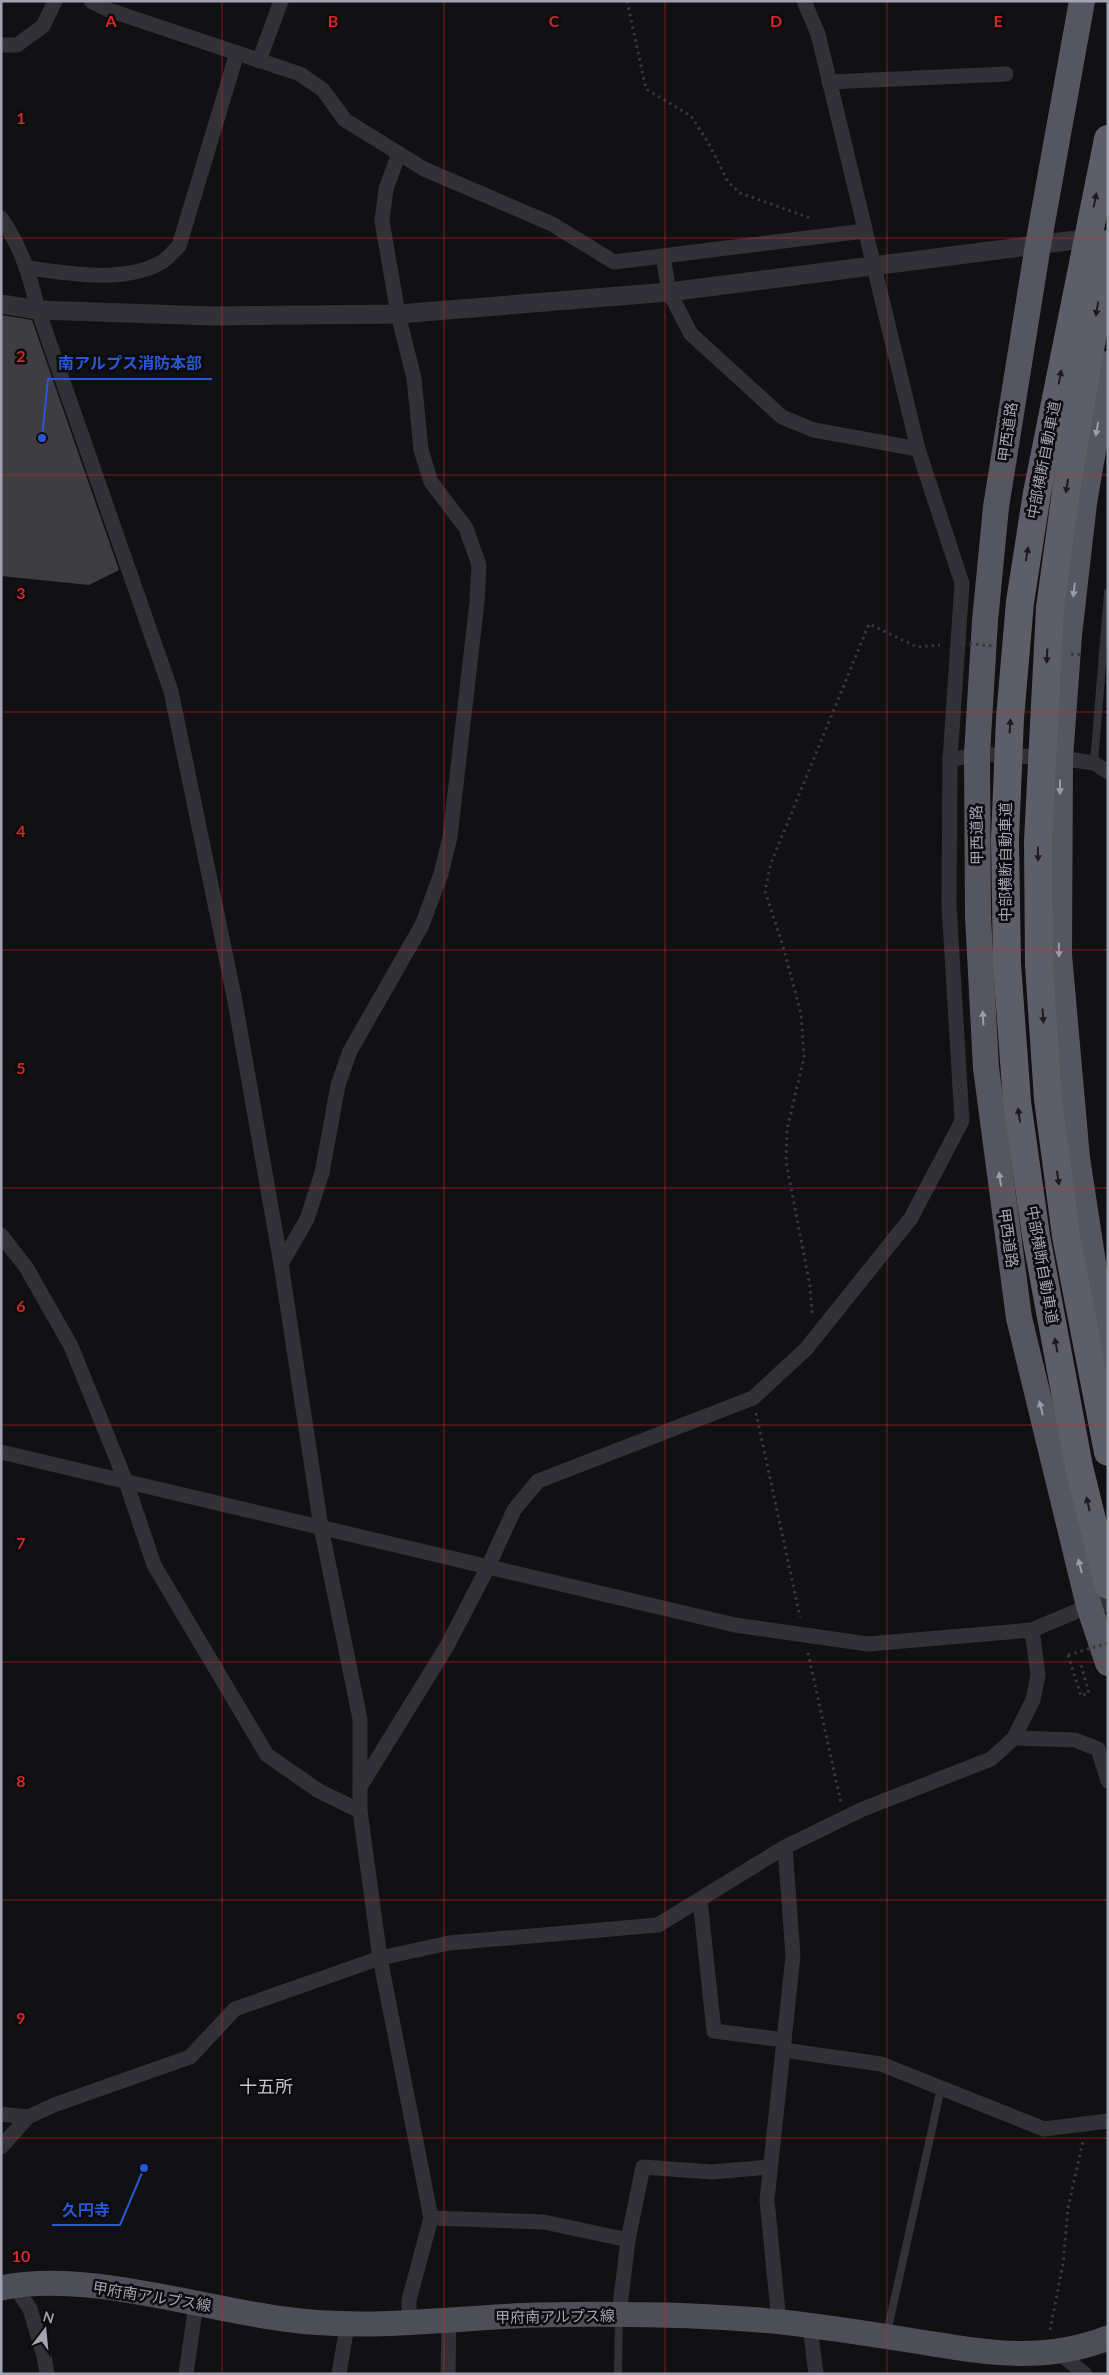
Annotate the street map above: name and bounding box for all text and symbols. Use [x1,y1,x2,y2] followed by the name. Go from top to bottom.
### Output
[104,11,117,30] text: A
[328,11,338,30] text: B
[549,11,560,30] text: C
[770,11,782,30] text: D
[993,11,1003,30] text: E
[16,108,26,127] text: 1
[1092,192,1100,208] one-way arrow
[1092,301,1100,317] one-way arrow
[16,346,26,365] text: 2
[48,348,212,379] callout: 南アルプス消防本部
[58,353,202,372] text: 南アルプス消防本部
[1056,369,1064,384] one-way arrow
[1023,399,1063,520] street label: 中部横断自動車道
[994,401,1020,463] street label: 甲西道路
[1092,422,1100,438] one-way arrow
[1063,479,1071,495] one-way arrow
[1024,545,1032,561] one-way arrow
[16,583,26,602] text: 3
[1070,583,1078,599] one-way arrow
[1043,649,1051,665] one-way arrow
[1006,717,1014,733] one-way arrow
[1056,779,1064,795] one-way arrow
[996,802,1014,922] street label: 中部横断自動車道
[966,805,986,865] street label: 甲西道路
[16,821,26,840] text: 4
[1034,846,1042,862] one-way arrow
[1055,942,1063,958] one-way arrow
[1039,1008,1047,1024] one-way arrow
[979,1010,987,1026] one-way arrow
[16,1058,26,1077] text: 5
[1015,1107,1023,1123] one-way arrow
[1054,1170,1062,1186] one-way arrow
[996,1171,1004,1187] one-way arrow
[1024,1204,1062,1325] street label: 中部横断自動車道
[996,1207,1022,1269] street label: 甲西道路
[16,1296,26,1315] text: 6
[1052,1336,1060,1352] one-way arrow
[1037,1401,1045,1416] one-way arrow
[1084,1496,1092,1511] one-way arrow
[16,1533,26,1552] text: 7
[1075,1558,1083,1573] one-way arrow
[16,1771,26,1790] text: 8
[16,2008,26,2027] text: 9
[239,2075,293,2097] district label: 十五所
[52,2194,120,2225] callout: 久円寺
[62,2200,110,2219] text: 久円寺
[12,2246,30,2265] text: 10
[92,2278,213,2314] street label: 甲府南アルプス線
[20,2305,70,2355] north arrow
[495,2306,615,2326] street label: 甲府南アルプス線
[41,2307,56,2327] text: N

